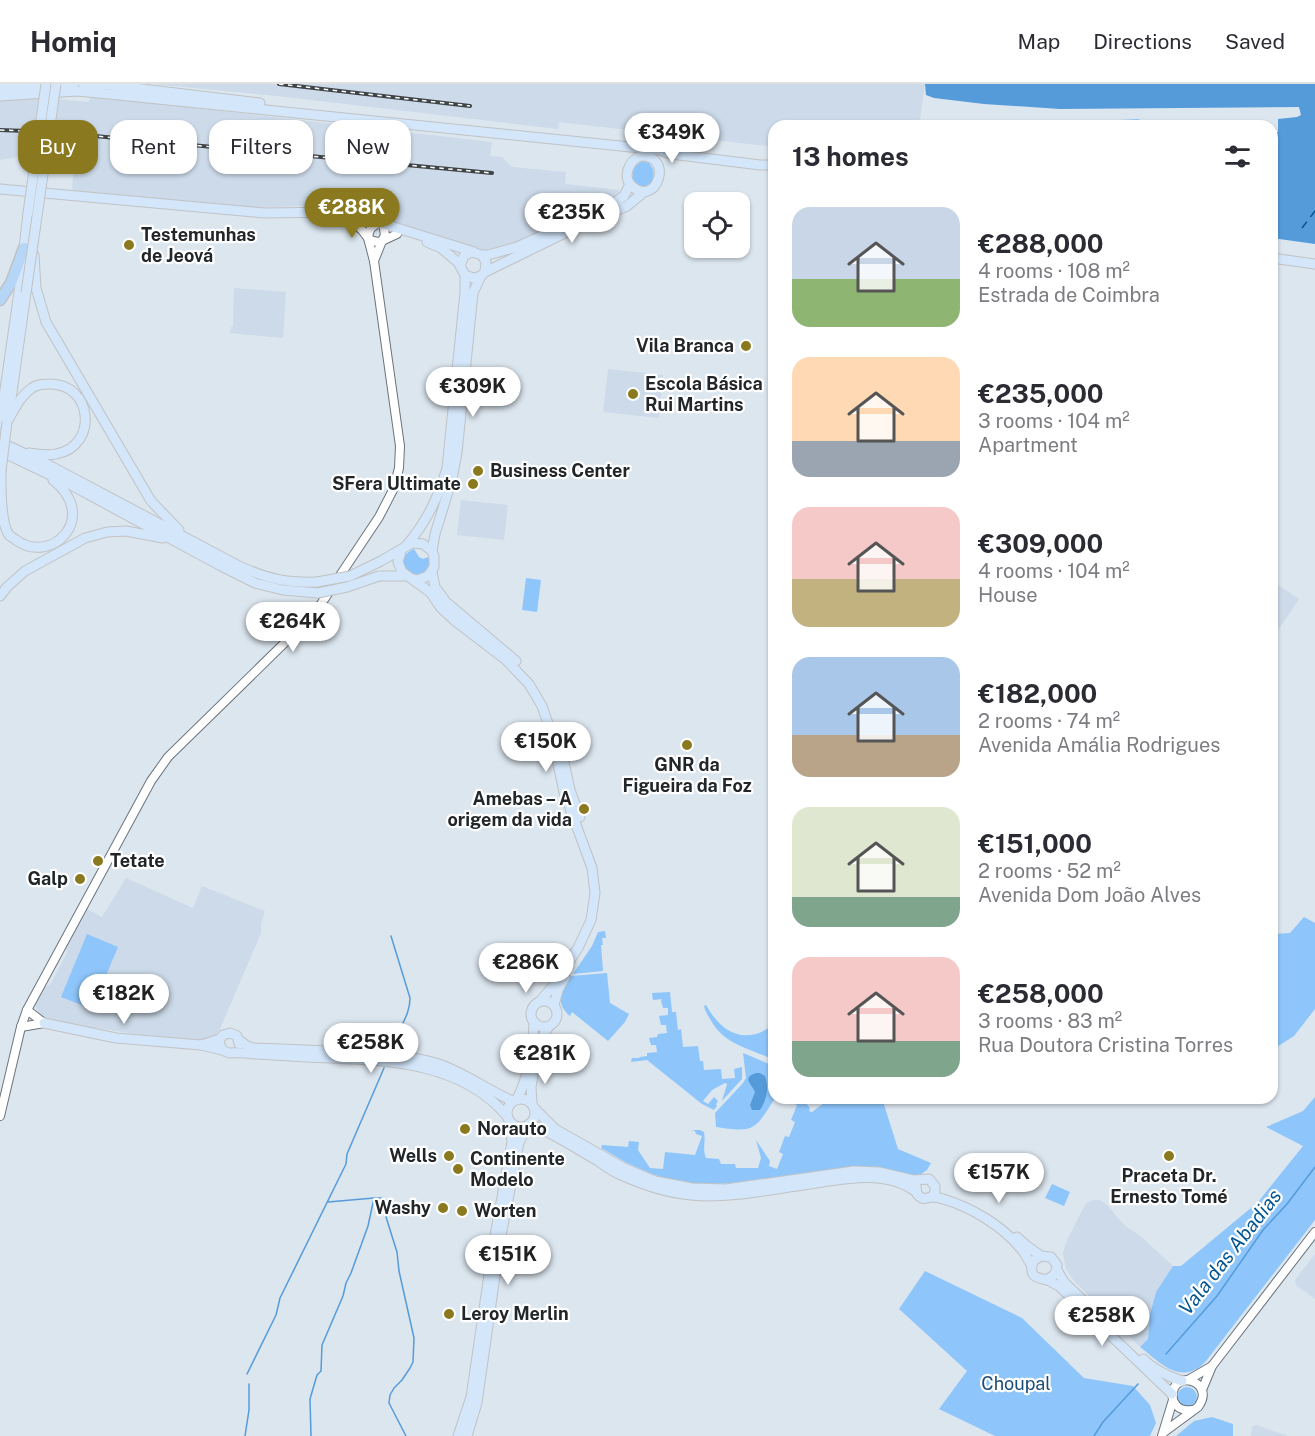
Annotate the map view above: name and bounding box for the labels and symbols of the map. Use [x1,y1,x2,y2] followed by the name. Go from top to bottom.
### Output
[630,113,714,164] pin: €349K
[310,188,394,239] pin: €288K
[530,193,614,244] pin: €235K
[141,224,256,266] place label: Testemunhas de Jeová
[122,238,136,252] marker: Testemunhas de Jeová
[636,335,734,356] place label: Vila Branca
[739,339,753,353] marker: Vila Branca
[431,367,515,418] pin: €309K
[645,373,763,415] place label: Escola Básica Rui Martins
[626,387,640,401] marker: Escola Básica Rui Martins
[490,460,631,481] place label: Business Center
[471,464,485,478] marker: Business Center
[332,473,461,494] place label: SFera Ultimate
[466,477,480,491] marker: SFera Ultimate
[251,602,335,653] pin: €264K
[504,722,588,773] pin: €150K
[680,738,694,752] marker: GNR da Figueira da Foz
[622,754,752,796] place label: GNR da Figueira da Foz
[447,788,572,830] place label: Amebas – A origem da vida
[577,802,591,816] marker: Amebas – A origem da vida
[110,850,165,871] place label: Tetate
[91,854,105,868] marker: Tetate
[27,868,68,889] place label: Galp
[73,872,87,886] marker: Galp
[484,943,568,994] pin: €286K
[82,974,166,1025] pin: €182K
[329,1023,413,1074] pin: €258K
[503,1034,587,1085] pin: €281K
[477,1118,547,1139] place label: Norauto
[458,1122,472,1136] marker: Norauto
[389,1145,437,1166] place label: Wells
[470,1148,565,1190] place label: Continente Modelo
[442,1149,456,1163] marker: Wells
[1162,1149,1176,1163] marker: Praceta Dr. Ernesto Tomé
[957,1153,1041,1204] pin: €157K
[451,1162,465,1176] marker: Continente Modelo
[1110,1165,1228,1207] place label: Praceta Dr. Ernesto Tomé
[1174,1184,1287,1320] water label: Vala das Abadias
[374,1197,431,1218] place label: Washy
[474,1200,536,1221] place label: Worten
[436,1201,450,1215] marker: Washy
[455,1204,469,1218] marker: Worten
[466,1235,550,1286] pin: €151K
[1060,1296,1144,1347] pin: €258K
[461,1303,569,1324] place label: Leroy Merlin
[442,1307,456,1321] marker: Leroy Merlin
[981,1373,1051,1394] park label: Choupal

